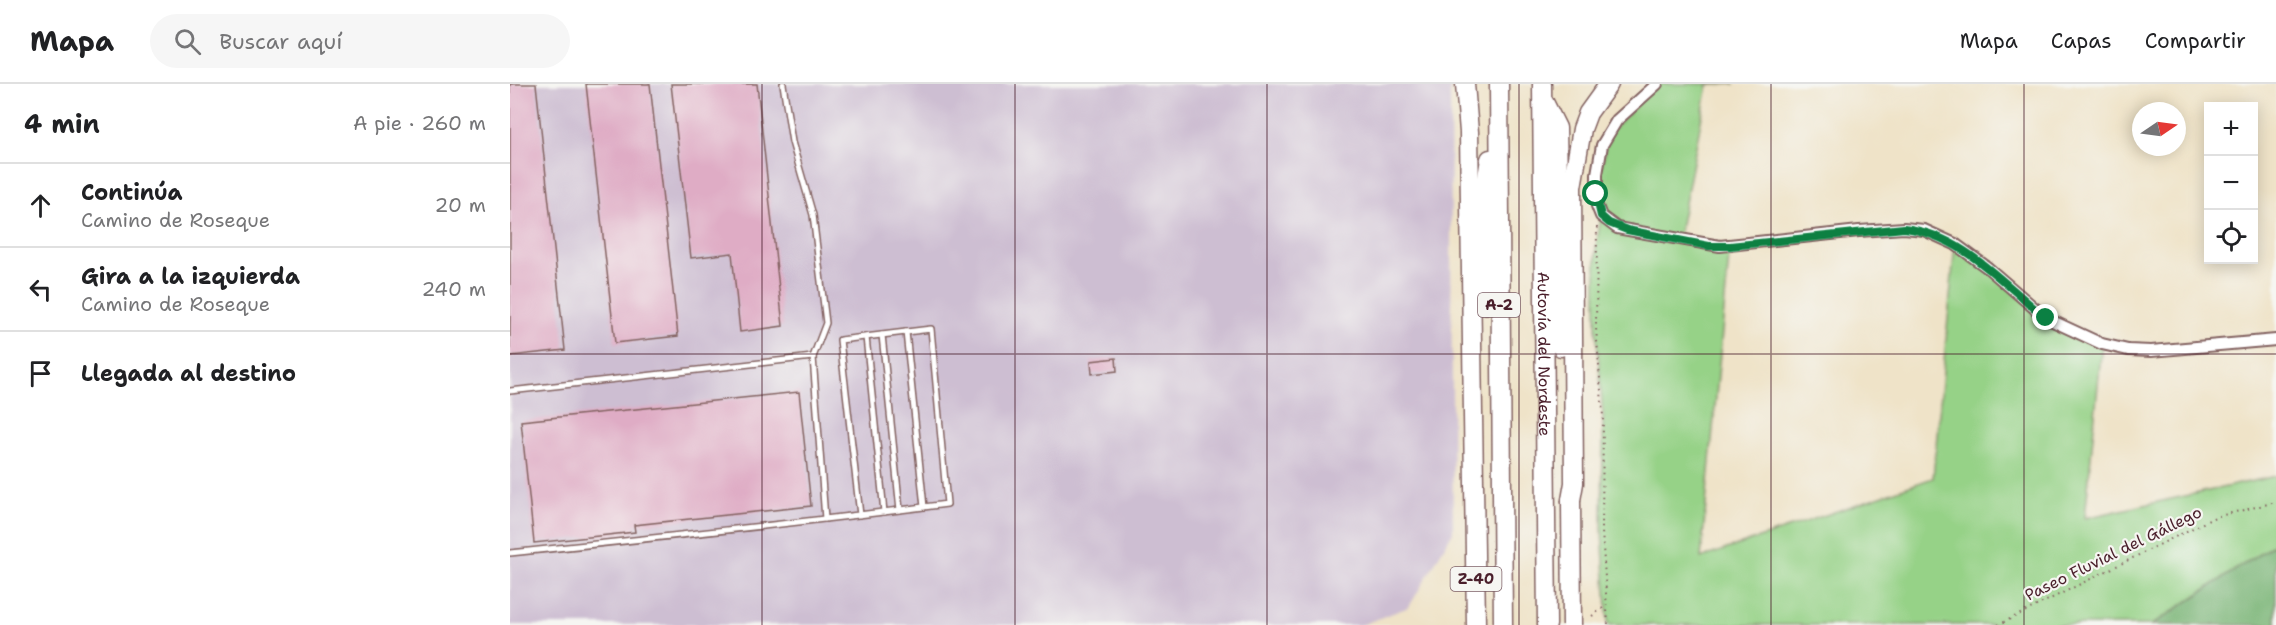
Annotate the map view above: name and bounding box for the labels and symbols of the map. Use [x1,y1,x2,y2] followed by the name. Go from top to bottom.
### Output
[2132,102,2186,156] north arrow
[1582,180,1608,206] route start
[1533,272,1555,436] street label: Autovía del Nordeste
[1478,293,1520,317] road number: A-2
[2032,304,2058,330] route end
[2021,501,2205,605] street label: Paseo Fluvial del Gállego
[1450,567,1502,591] road number: Z-40

